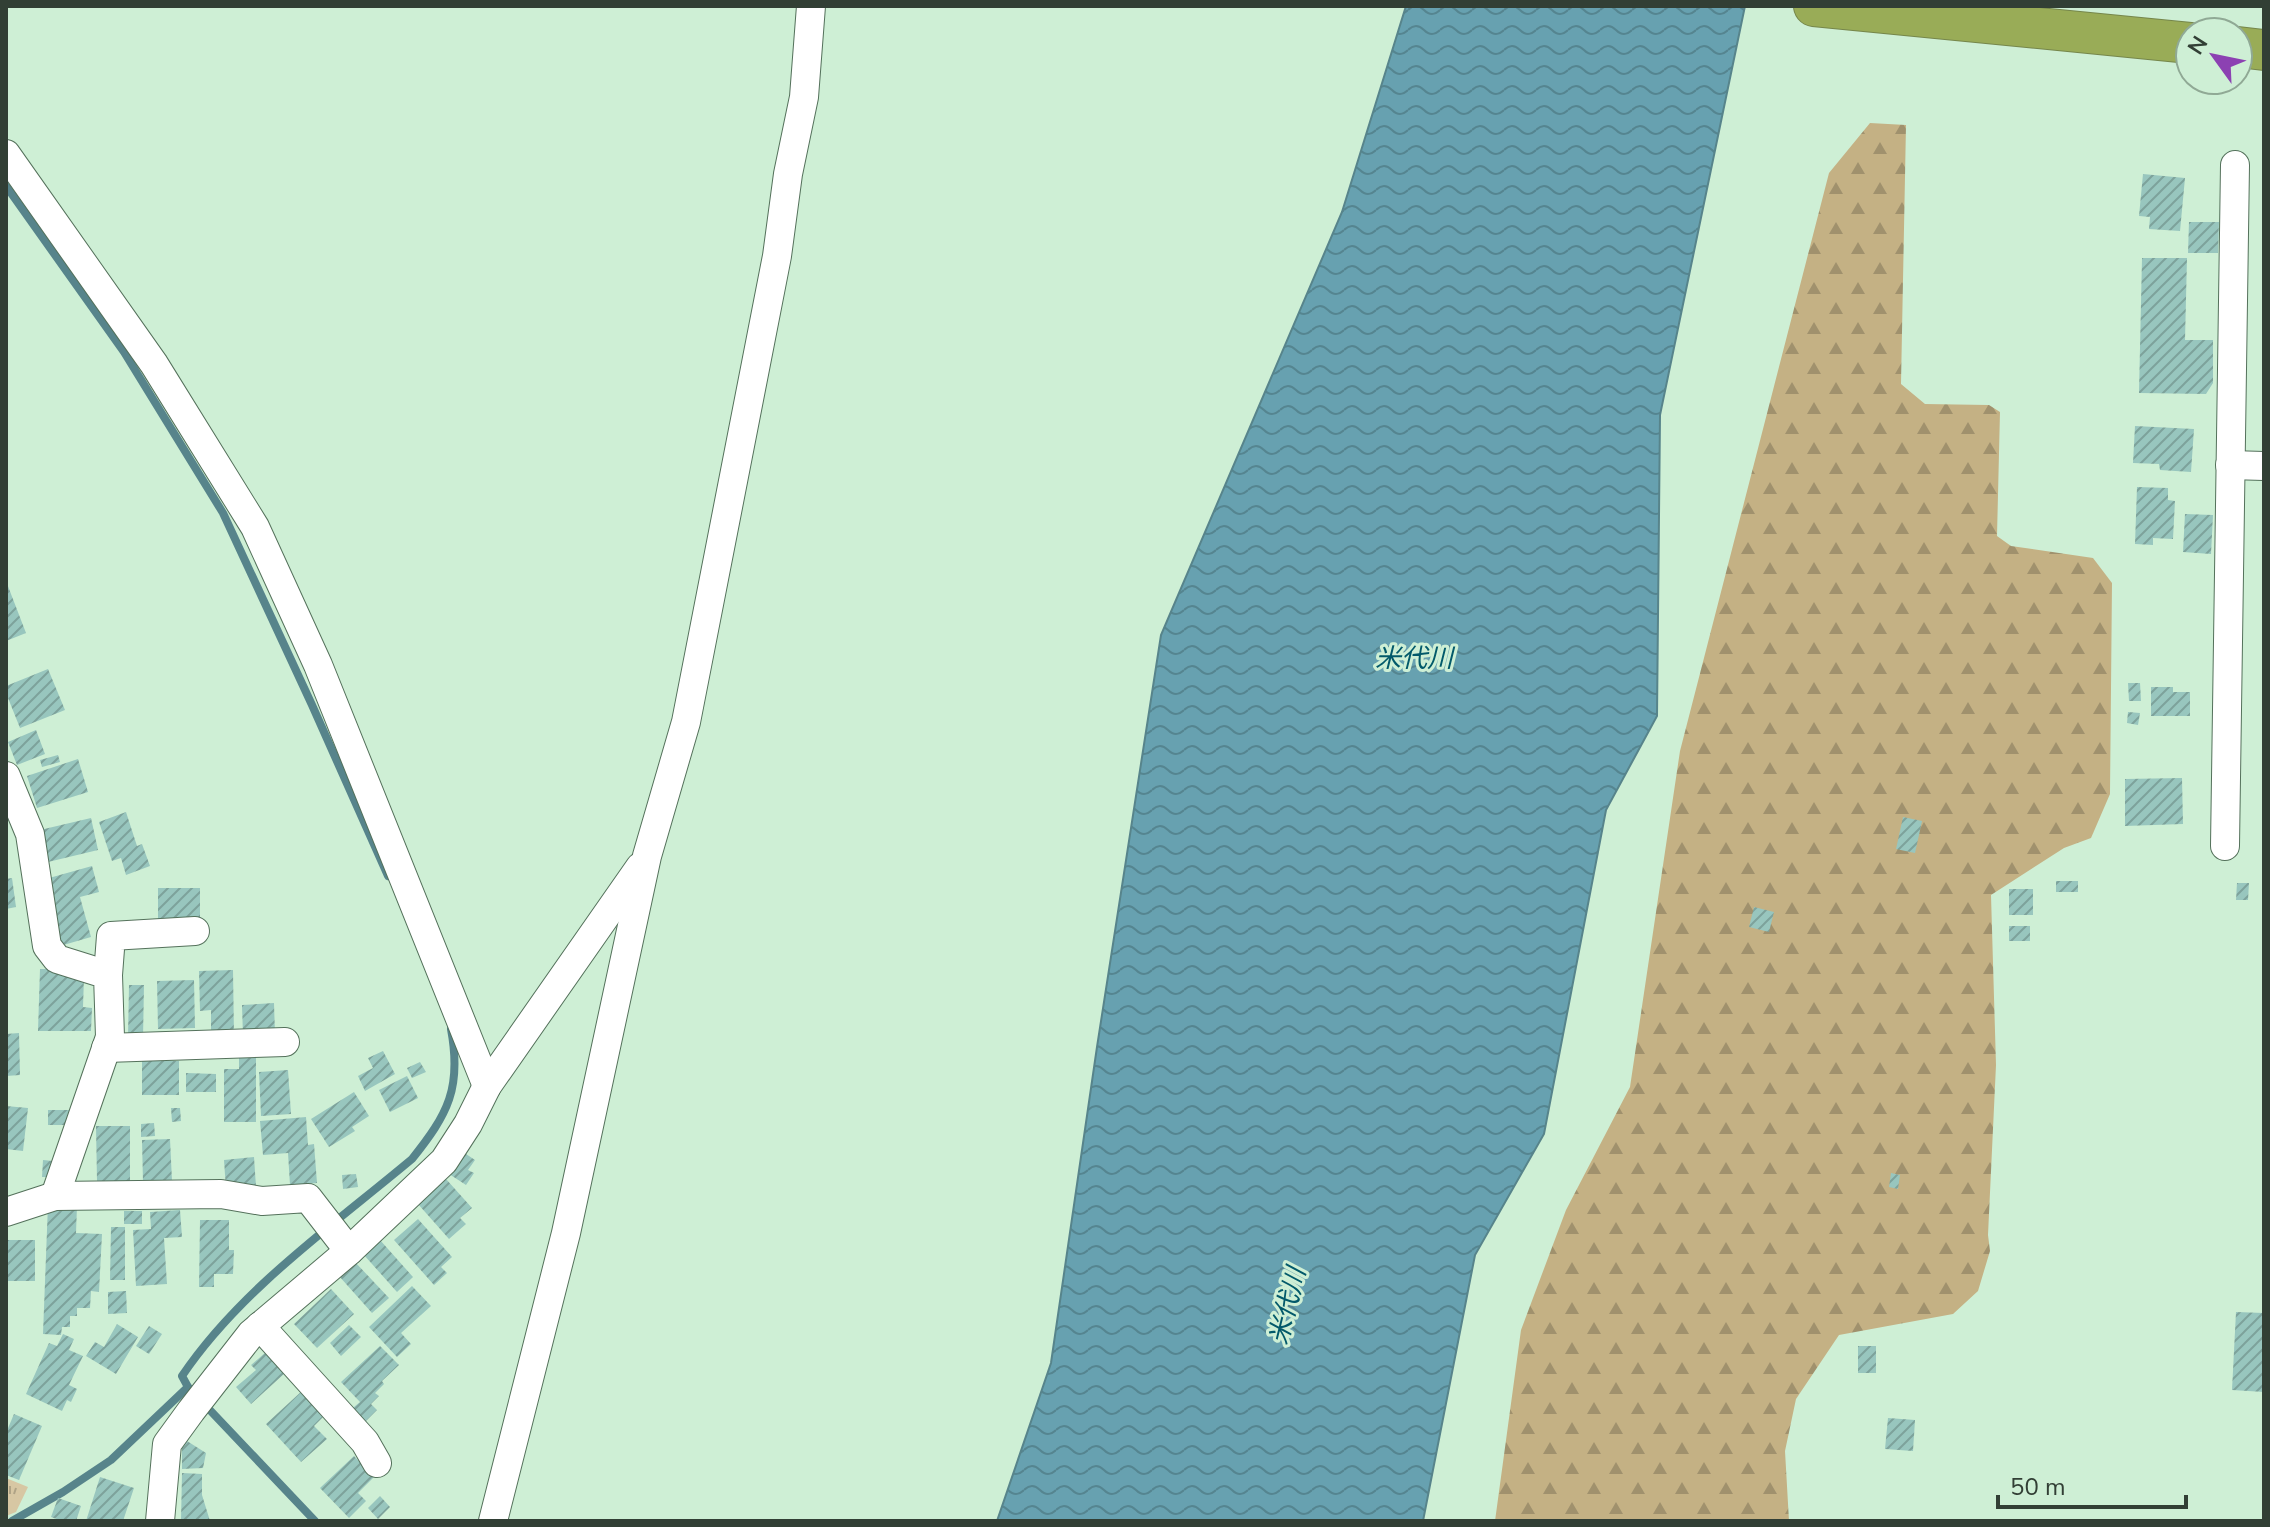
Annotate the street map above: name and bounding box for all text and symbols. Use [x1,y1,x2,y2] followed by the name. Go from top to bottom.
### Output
[2174,16,2254,96] north arrow
[2181,31,2215,61] text: N
[1375,641,1456,676] water label: 米代川
[1261,1261,1315,1348] water label: 米代川
[1998,1459,2186,1509] scale bar
[2010,1471,2066,1503] text: 50 m

